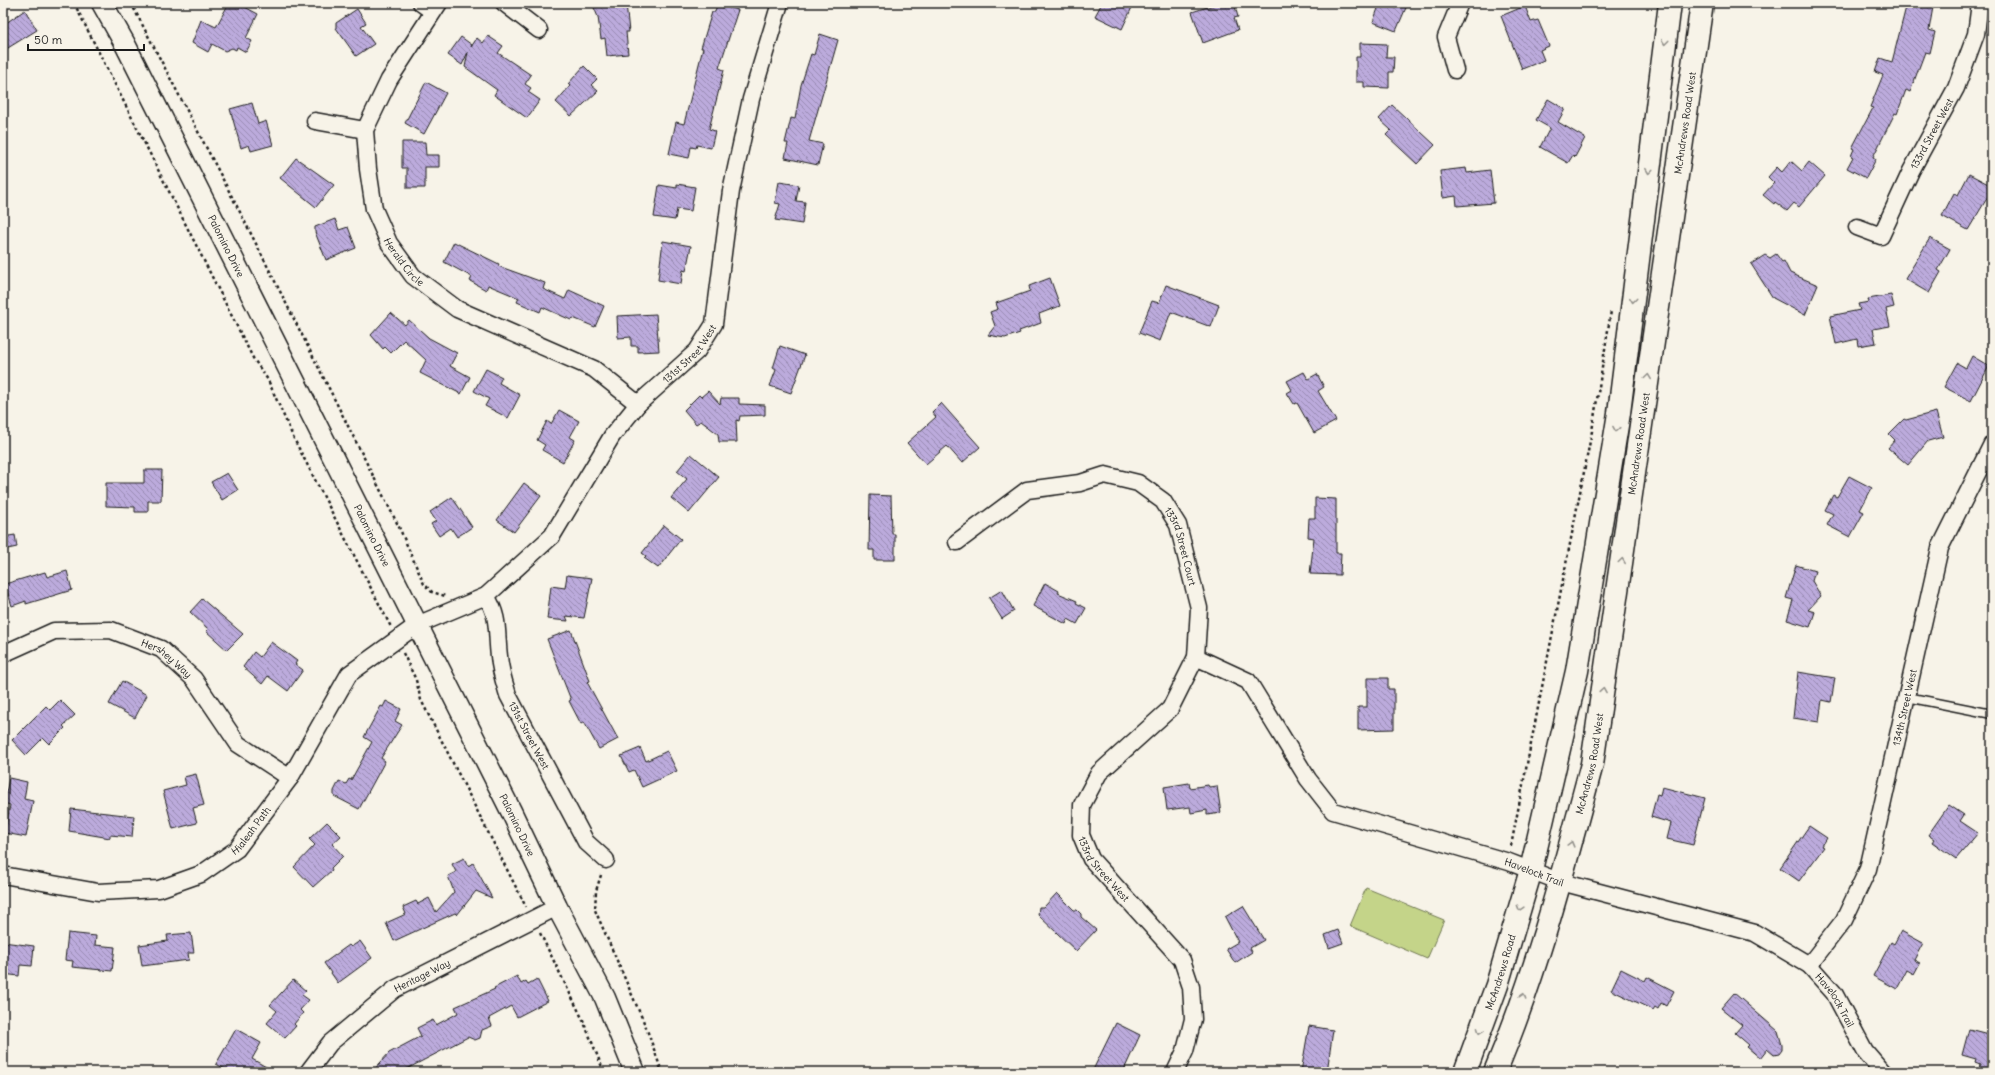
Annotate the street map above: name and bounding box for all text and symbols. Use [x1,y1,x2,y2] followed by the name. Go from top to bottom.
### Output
[28,26,144,52] scale bar
[34,32,63,47] text: 50 m
[1661,39,1670,45] one-way arrow
[1671,70,1699,175] street label: McAndrews Road West
[1907,95,1957,171] street label: 133rd Street West
[1645,168,1654,174] one-way arrow
[205,213,247,279] street label: Palomino Drive
[381,236,426,289] street label: Herald Circle
[1629,297,1638,303] one-way arrow
[660,322,719,386] street label: 131st Street West
[1643,374,1652,380] one-way arrow
[1625,391,1653,496] street label: McAndrews Road West
[1612,425,1621,432] one-way arrow
[351,502,393,569] street label: Palomino Drive
[1161,505,1199,588] street label: 133rd Street Court
[1617,558,1626,564] one-way arrow
[139,636,195,681] street label: Hershey Way
[1890,667,1920,747] street label: 134th Street West
[1598,687,1607,693] one-way arrow
[506,699,553,772] street label: 131st Street West
[1573,712,1606,816] street label: McAndrews Road West
[496,792,538,858] street label: Palomino Drive
[229,804,274,858] street label: Hialeah Path
[1075,834,1133,905] street label: 133rd Street West
[1566,841,1574,848] one-way arrow
[1503,855,1565,889] street label: Havelock Trail
[1516,904,1525,911] one-way arrow
[1482,933,1519,1012] street label: McAndrews Road
[392,956,452,996] street label: Heritage Way
[1812,970,1857,1029] street label: Havelock Trail
[1519,993,1527,1000] one-way arrow
[1476,1028,1484,1035] one-way arrow

